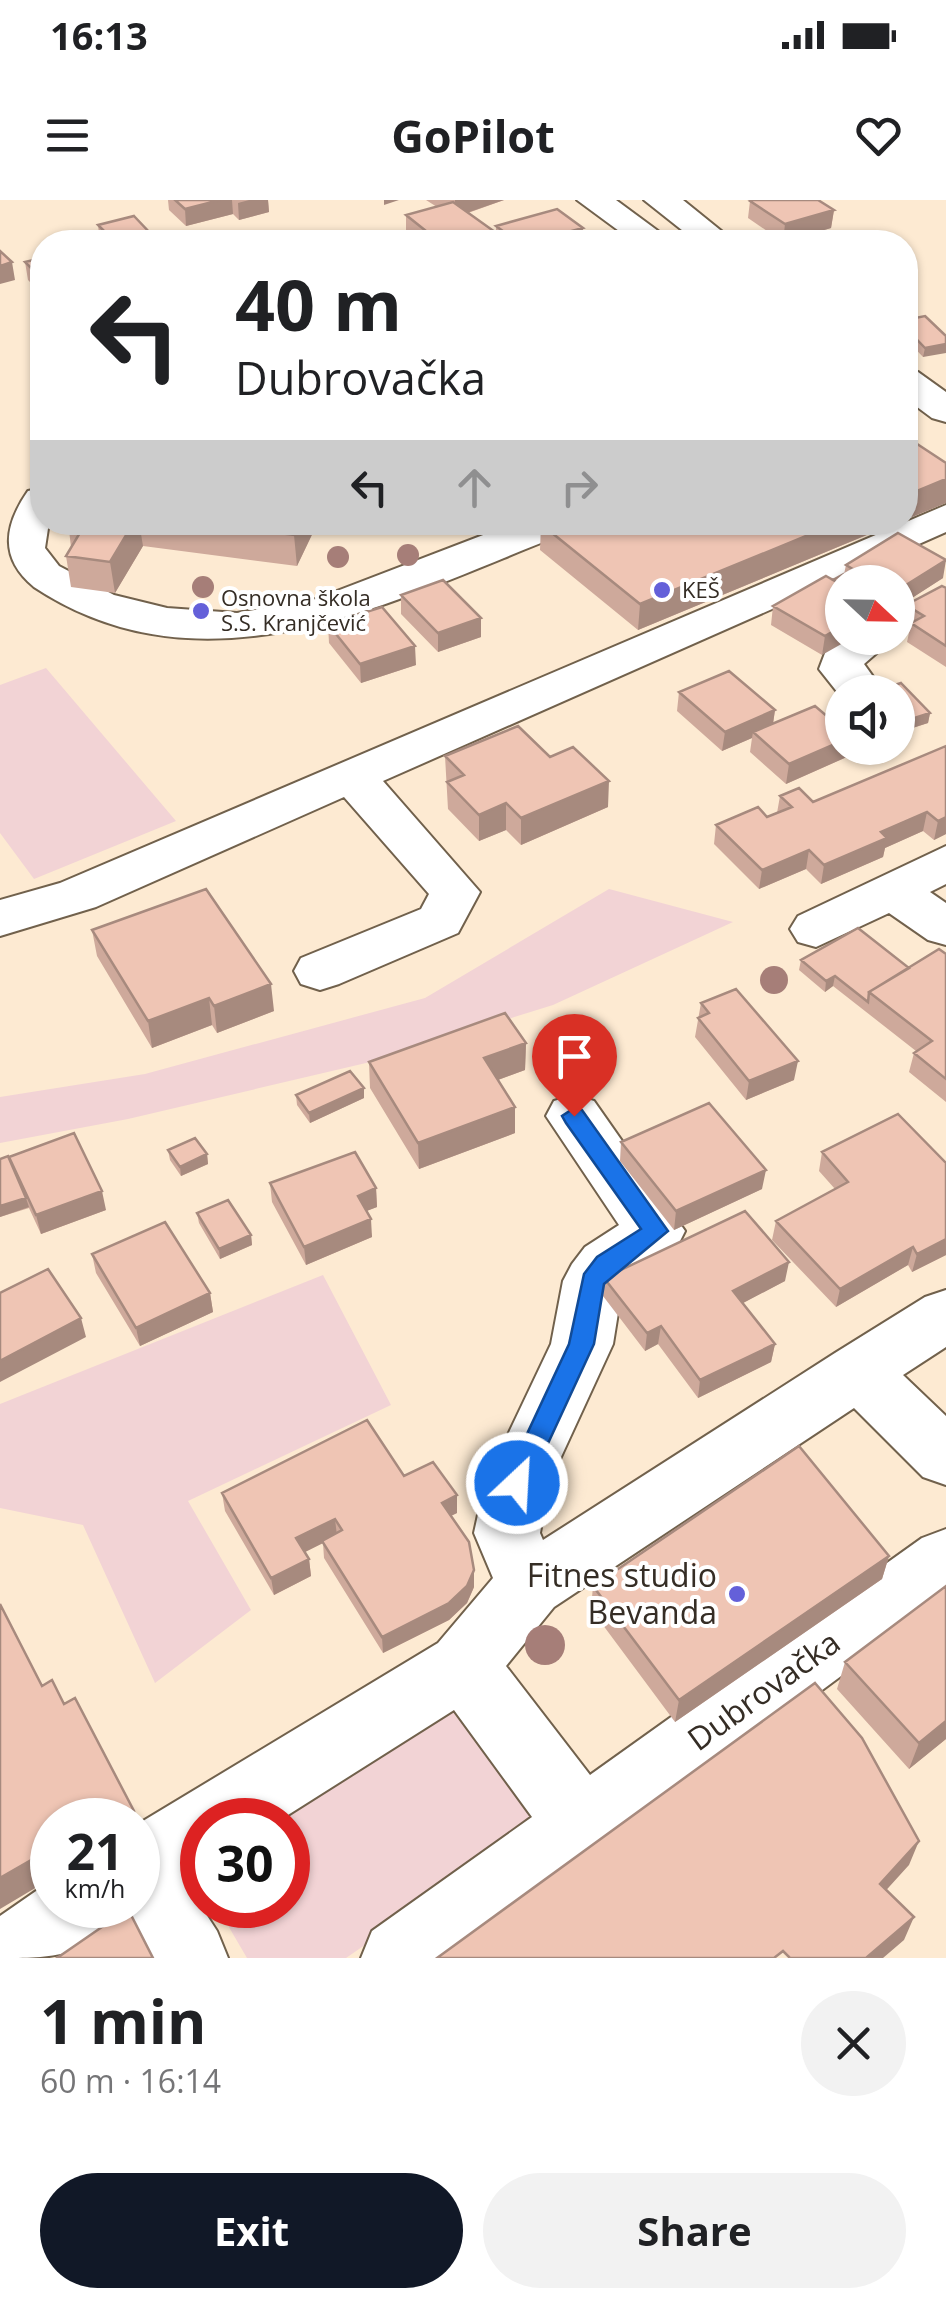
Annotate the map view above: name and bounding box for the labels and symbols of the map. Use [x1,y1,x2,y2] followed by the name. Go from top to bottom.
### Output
[825,565,915,655] north arrow
[682,574,720,604] place label: KEŠ
[651,579,673,601] marker: KEŠ
[221,582,371,637] place label: Osnovna škola S.S. Kranjčević
[190,600,212,622] marker: Osnovna škola S.S. Kranjčević
[532,1014,617,1117] pin
[465,1431,569,1535] position arrow
[527,1553,717,1633] place label: Fitnes studio Bevanda
[726,1583,748,1605] marker: Fitnes studio Bevanda
[678,1620,848,1760] street label: Dubrovačka
[180,1798,310,1928] speed limit sign: 30

